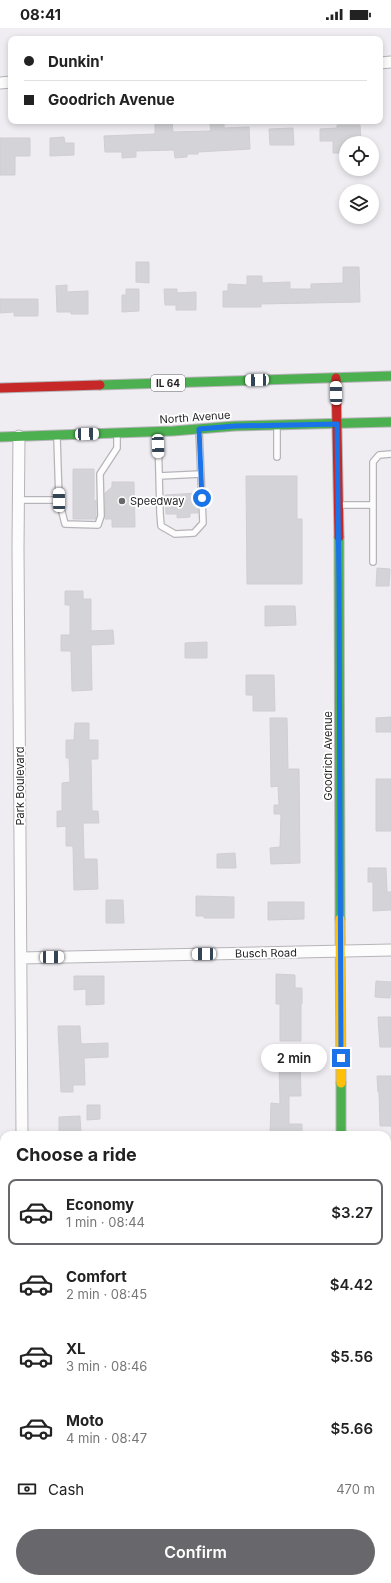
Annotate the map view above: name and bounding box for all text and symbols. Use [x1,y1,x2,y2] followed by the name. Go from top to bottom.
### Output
[20,5,61,24] text: 08:41
[48,52,104,71] text: Dunkin'
[48,90,175,109] text: Goodrich Avenue
[339,136,379,224] map controls
[339,136,379,176] button: locate
[339,184,379,224] button: layers
[245,374,269,386] car
[151,375,185,391] road number: IL 64
[330,381,342,405] car
[159,408,231,426] street label: North Avenue
[75,428,99,440] car
[152,434,164,458] car
[53,488,65,512] car
[193,489,211,507] route start
[130,494,185,508] place label: Speedway
[117,496,127,506] marker: Speedway
[321,711,335,801] street label: Goodrich Avenue
[13,747,27,825] street label: Park Boulevard
[235,945,297,961] street label: Busch Road
[192,948,216,960] car
[40,951,64,963] car
[261,1044,327,1072] callout: 2 min
[332,1049,350,1067] route end
[277,1050,311,1066] text: 2 min
[16,1144,137,1165] text: Choose a ride
[18,1194,54,1230] icon: car
[66,1195,134,1214] text: Economy
[331,1203,373,1222] text: $3.27
[66,1214,145,1230] text: 1 min · 08:44
[18,1266,54,1302] icon: car
[66,1267,127,1286] text: Comfort
[330,1275,373,1294] text: $4.42
[66,1286,147,1302] text: 2 min · 08:45
[18,1338,54,1374] icon: car
[66,1339,86,1358] text: XL
[331,1347,373,1366] text: $5.56
[66,1358,147,1374] text: 3 min · 08:46
[18,1410,54,1446] icon: car
[66,1411,104,1430] text: Moto
[331,1419,373,1438] text: $5.66
[66,1430,147,1446] text: 4 min · 08:47
[16,1478,38,1500] icon: cash
[48,1480,84,1499] text: Cash
[336,1481,375,1497] text: 470 m
[16,1529,375,1575] button: Confirm

